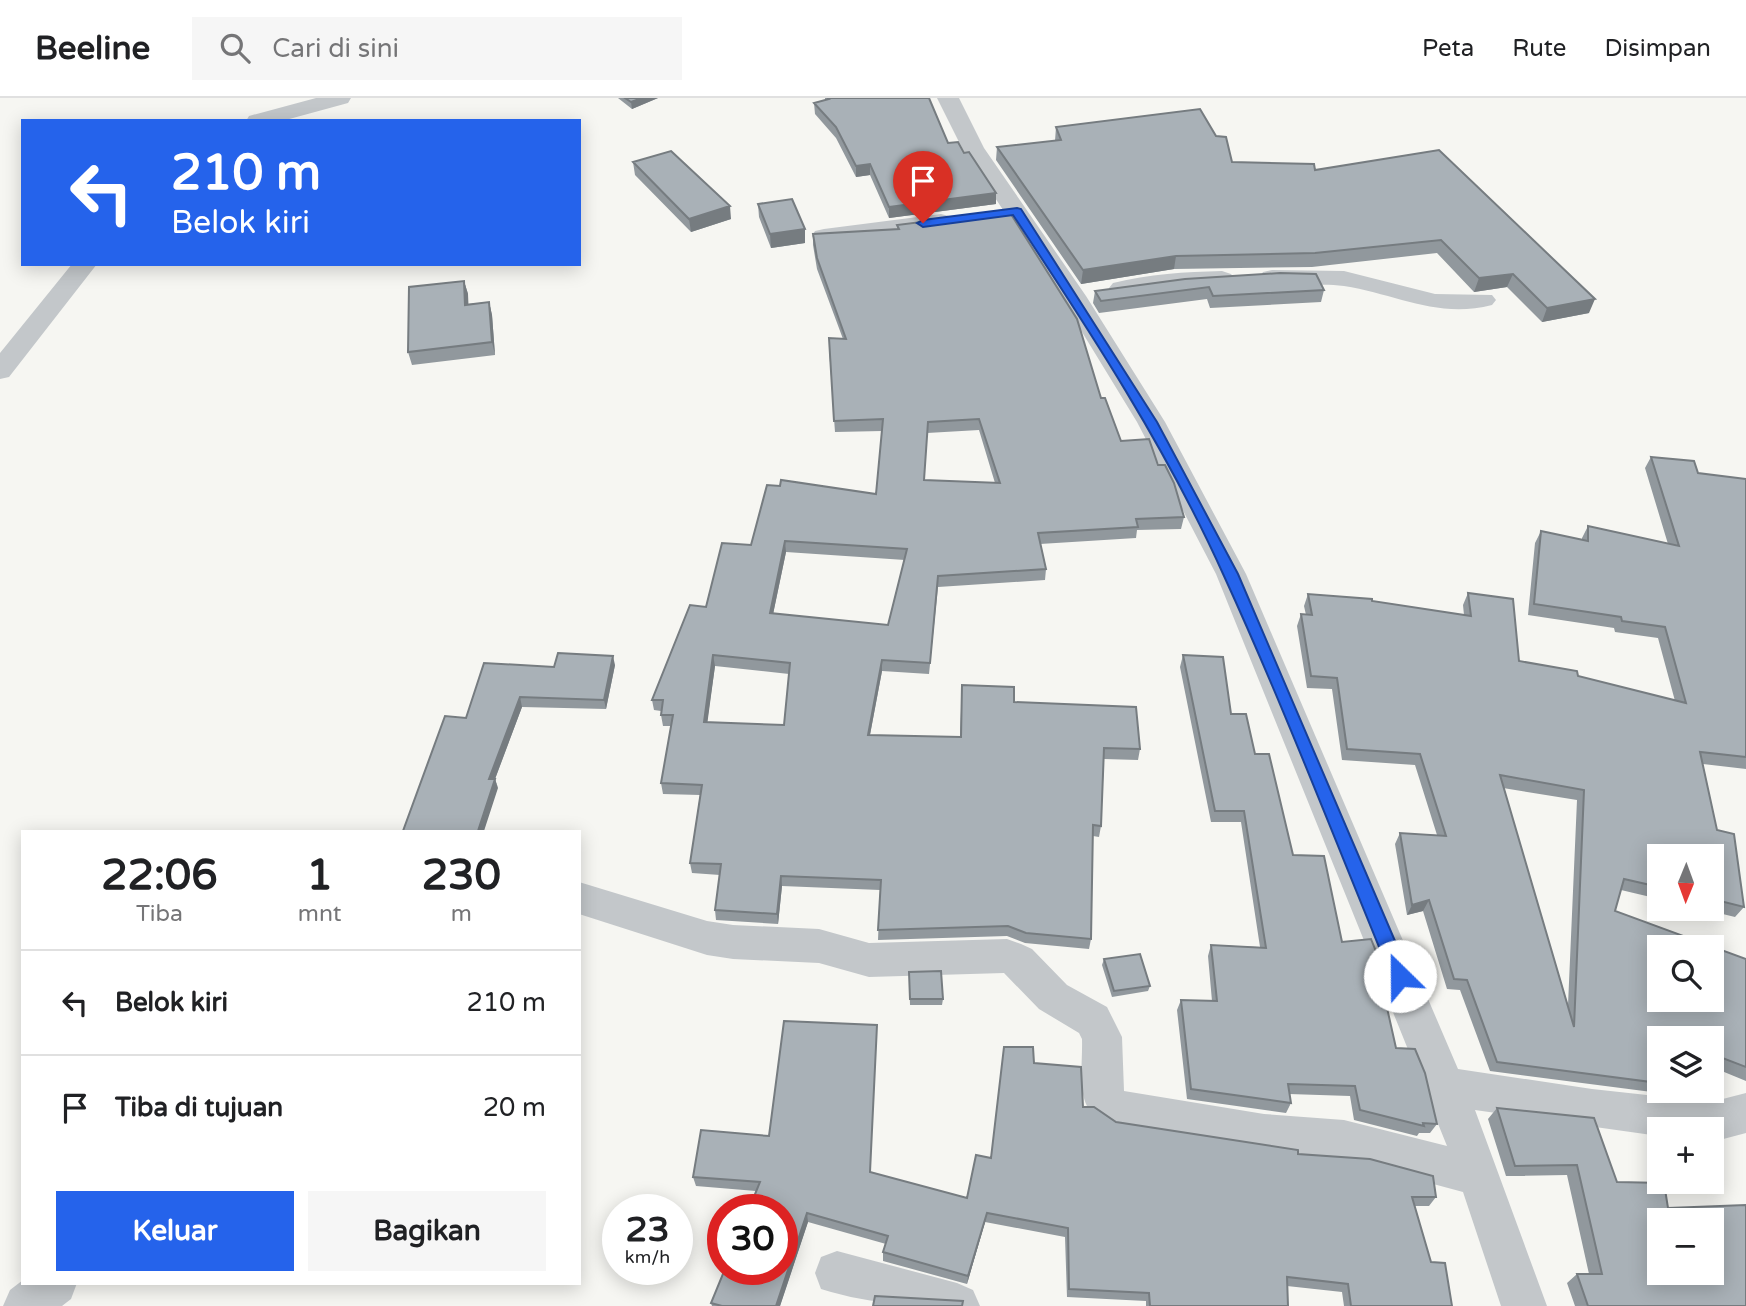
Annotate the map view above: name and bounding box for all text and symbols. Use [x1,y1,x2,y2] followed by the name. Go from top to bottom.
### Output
[192,17,682,80] search box
[35,29,150,68] text: Beeline
[216,29,254,67] icon: search
[272,33,399,64] text: Cari di sini
[1422,34,1474,63] text: Peta
[1512,34,1566,63] text: Rute
[1604,34,1711,63] text: Disimpan
[171,144,321,203] text: 210 m
[56,147,147,238] icon: left
[893,151,953,223] pin
[904,162,942,200] icon: arrive
[171,204,310,242] text: Belok kiri
[1647,844,1724,920] north arrow
[1647,844,1724,1285] map controls
[101,850,218,901] text: 22:06
[306,850,333,901] text: 1
[422,850,501,901] text: 230
[136,900,183,928] text: Tiba
[298,900,341,928] text: mnt
[451,900,472,928] text: m
[1647,935,1724,1012] button: search
[1363,939,1437,1013] position arrow
[56,984,94,1022] icon: left
[115,987,228,1018] text: Belok kiri
[466,987,546,1018] text: 210 m
[1647,1026,1724,1103] button: layers
[56,1089,94,1127] icon: arrive
[115,1092,283,1123] text: Tiba di tujuan
[483,1092,546,1123] text: 20 m
[1647,1117,1724,1194] button: +
[56,1191,294,1271] button: Keluar
[308,1191,546,1271] button: Bagikan
[707,1194,798,1285] speed limit sign: 30
[1647,1208,1724,1285] button: −
[626,1209,669,1251] text: 23
[625,1246,670,1268] text: km/h

